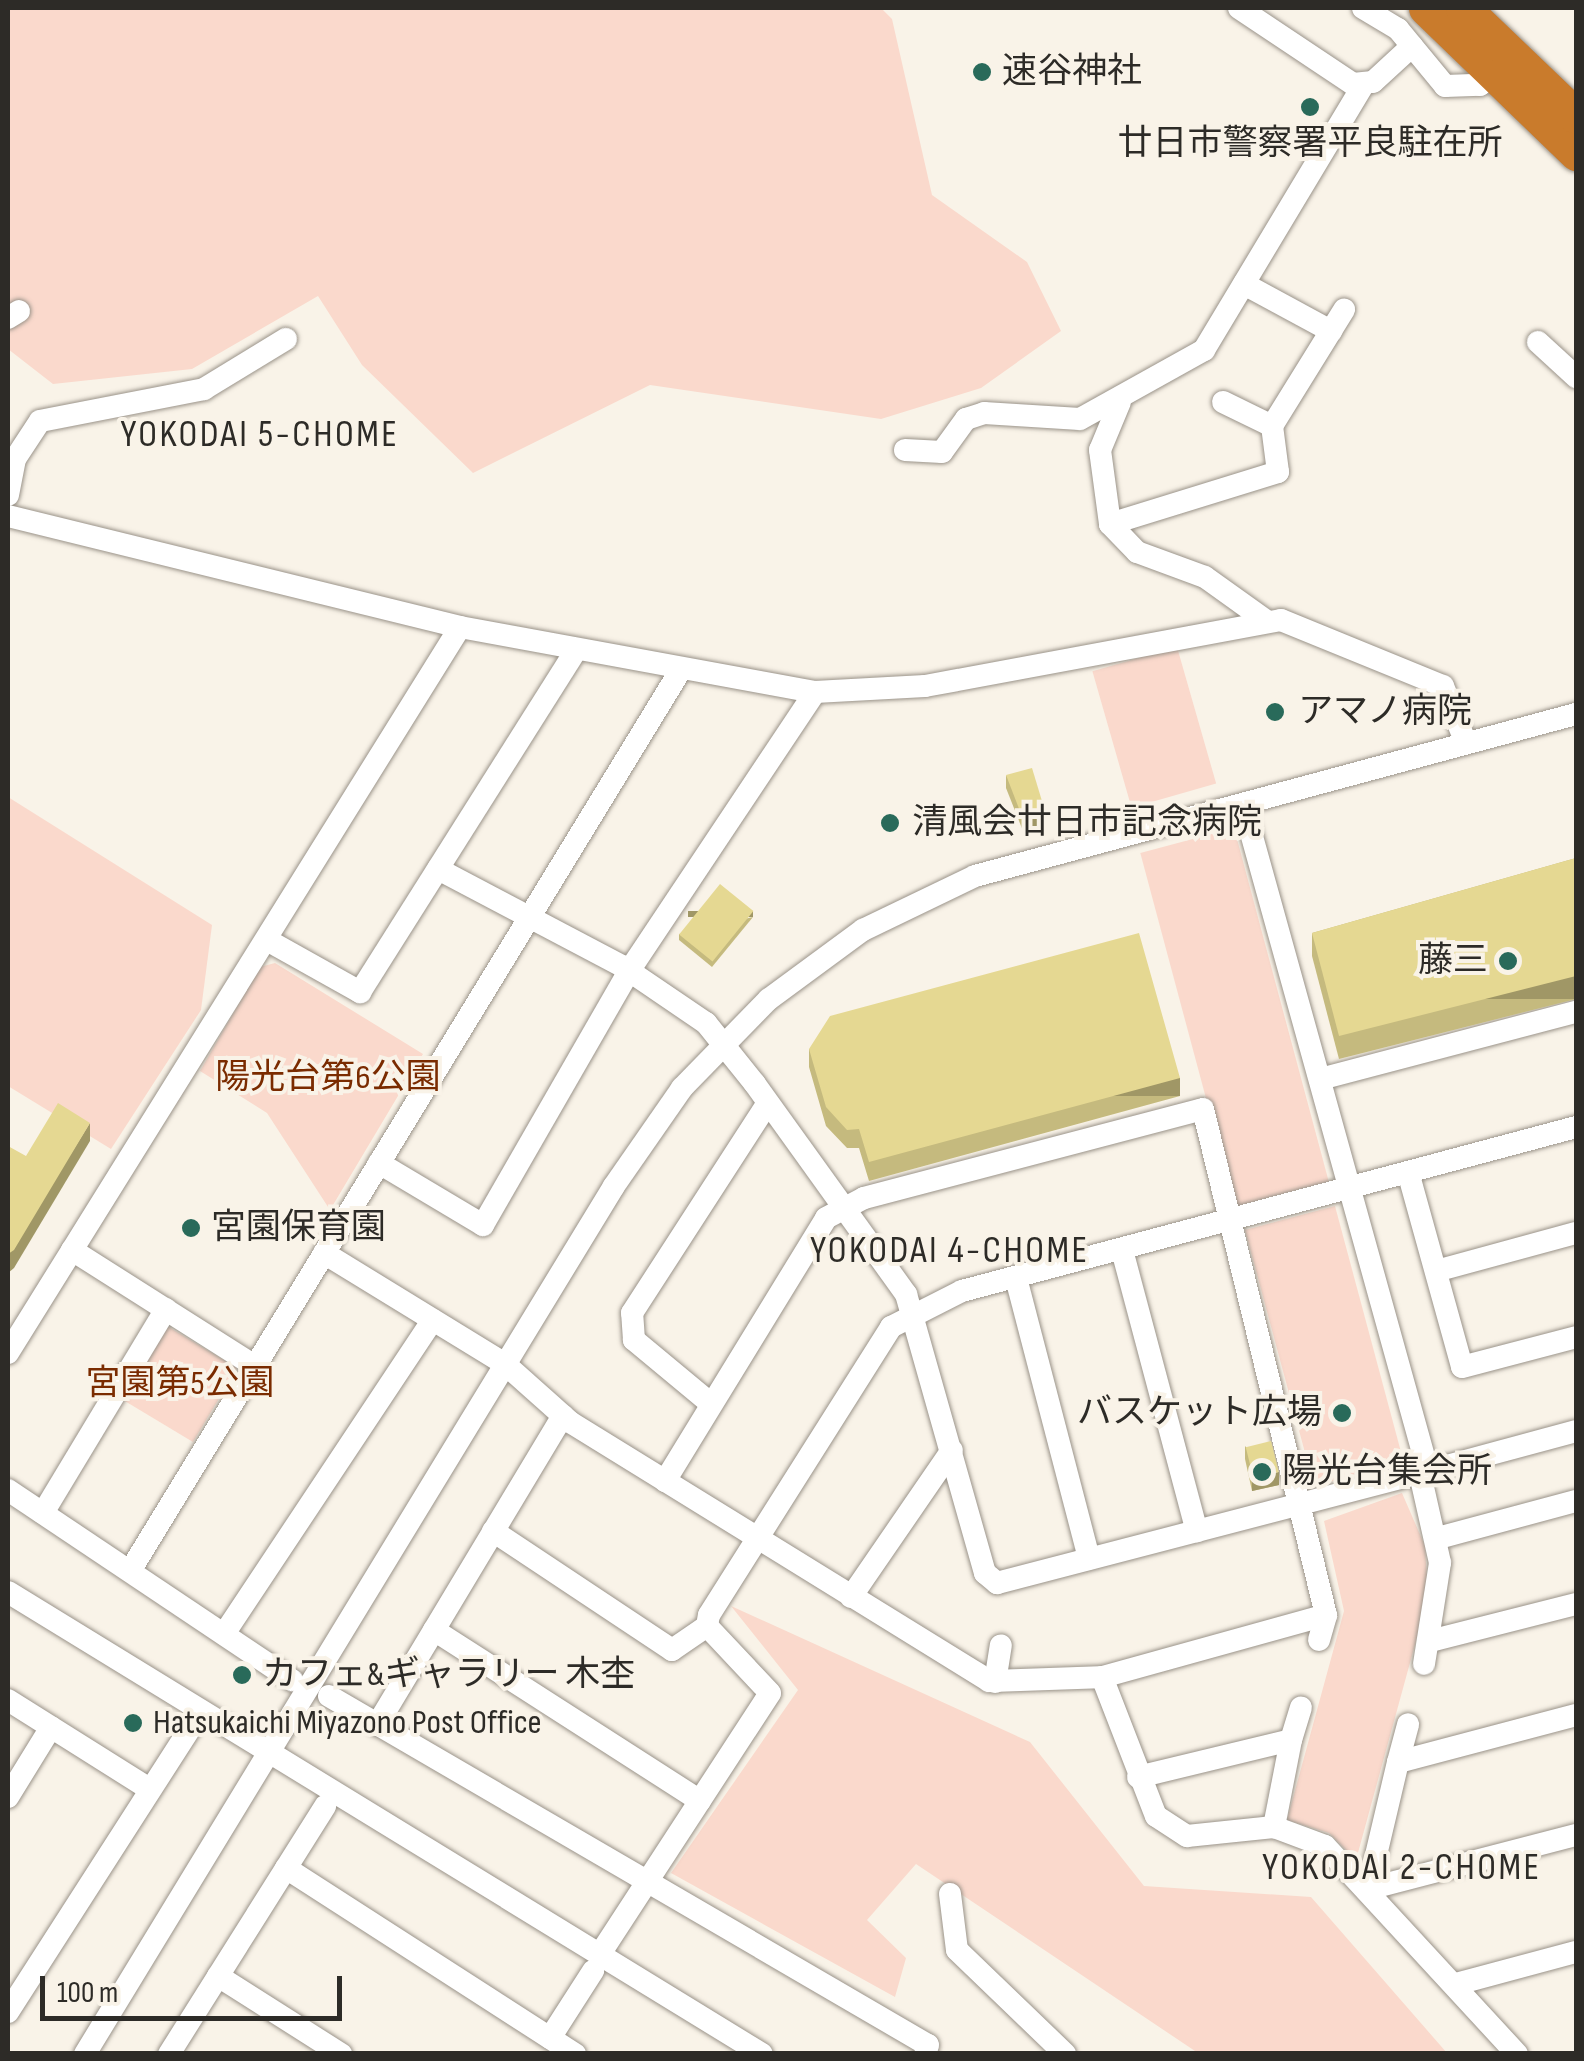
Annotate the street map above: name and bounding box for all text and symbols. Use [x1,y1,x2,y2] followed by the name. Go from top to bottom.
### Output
[1002,51,1142,93] place label: 速谷神社
[971,61,993,83] marker: 速谷神社
[1299,96,1321,118] marker: 廿日市警察署平良駐在所
[1118,123,1502,165] place label: 廿日市警察署平良駐在所
[121,412,399,458] district label: YOKODAI 5-CHOME
[1298,691,1473,733] place label: アマノ病院
[1262,699,1288,725] marker: アマノ病院
[912,802,1262,844] place label: 清風会廿日市記念病院
[877,810,903,836] marker: 清風会廿日市記念病院
[1418,940,1488,982] place label: 藤三
[1497,950,1519,972] marker: 藤三
[215,1057,441,1099] park label: 陽光台第6公園
[211,1207,386,1249] place label: 宮園保育園
[180,1217,202,1239] marker: 宮園保育園
[810,1228,1090,1274] district label: YOKODAI 4-CHOME
[85,1363,275,1405] park label: 宮園第5公園
[1077,1392,1322,1434] place label: バスケット広場
[1331,1402,1353,1424] marker: バスケット広場
[1282,1451,1492,1493] place label: 陽光台集会所
[1251,1461,1273,1483] marker: 陽光台集会所
[262,1654,635,1696] place label: カフェ&ギャラリー 木杢
[231,1664,253,1686] marker: カフェ&ギャラリー 木杢
[153,1702,542,1744] place label: Hatsukaichi Miyazono Post Office
[122,1712,144,1734] marker: Hatsukaichi Miyazono Post Office
[1262,1845,1542,1891] district label: YOKODAI 2-CHOME
[45,1956,348,2018] scale bar
[57,1975,118,2011] text: 100 m

